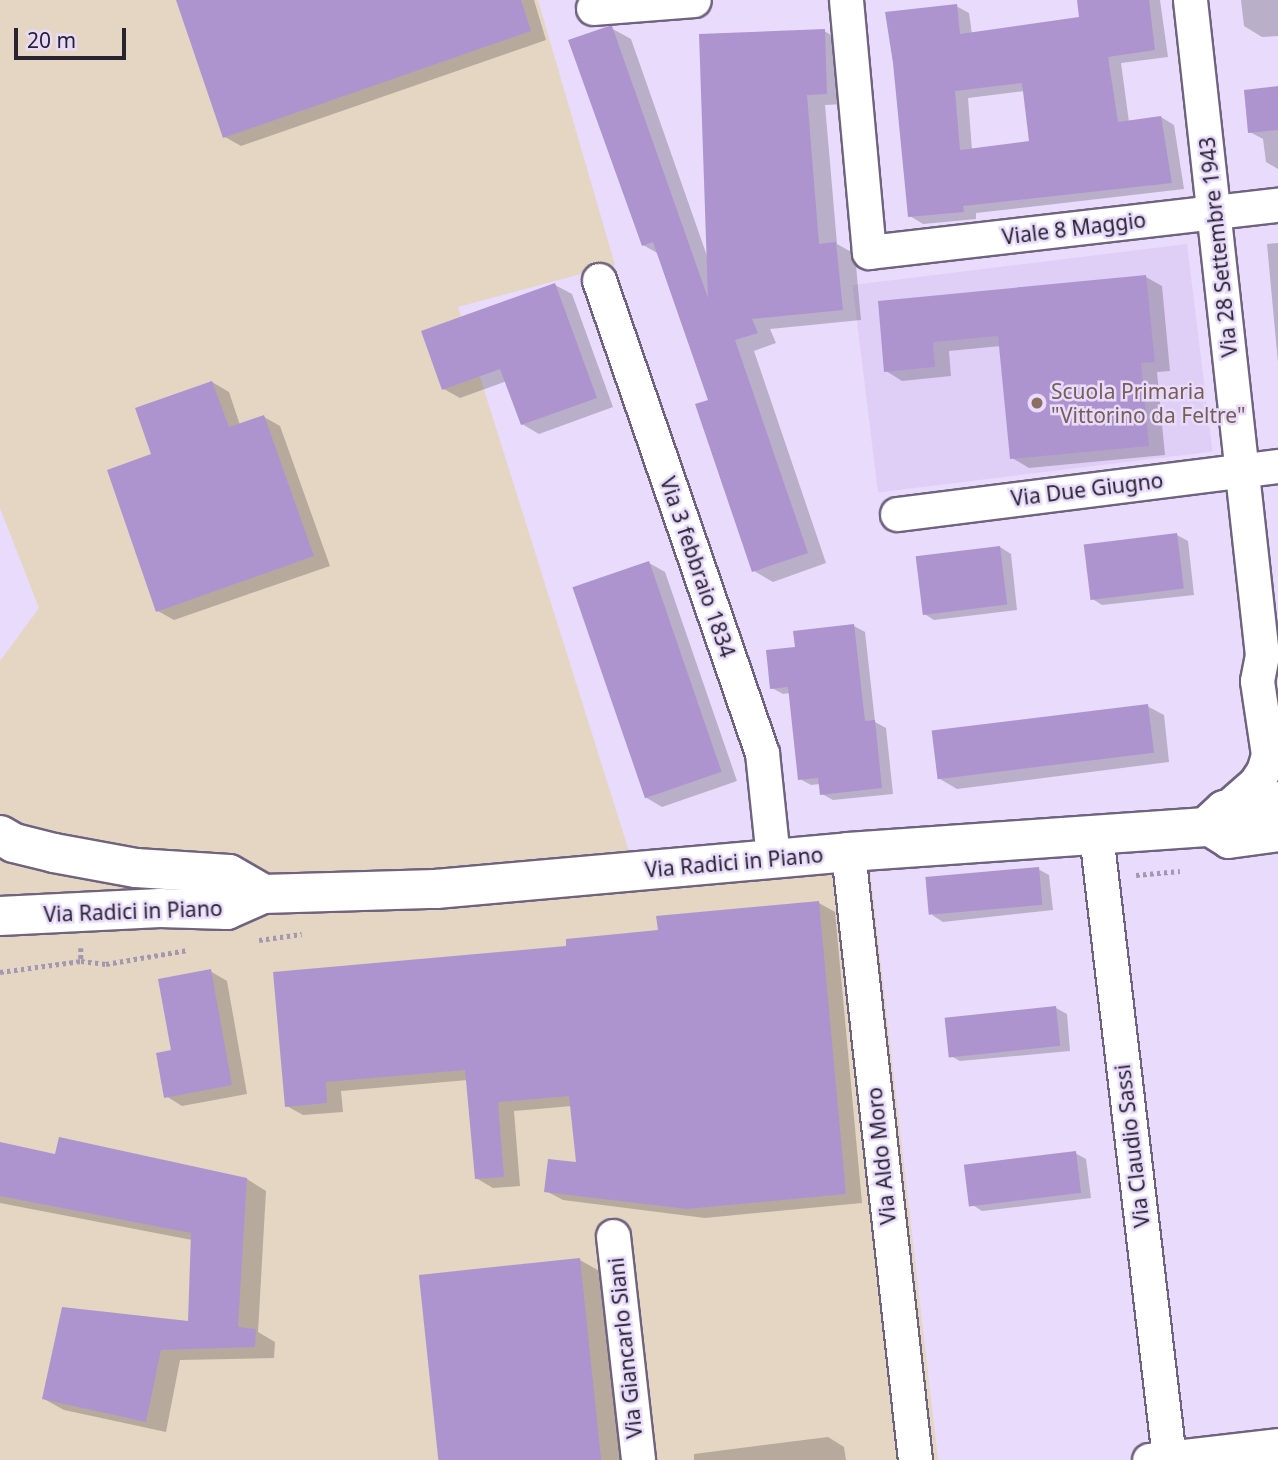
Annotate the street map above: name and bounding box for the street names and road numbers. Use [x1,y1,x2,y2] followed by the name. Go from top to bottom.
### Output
[1194,136,1242,358] street label: Via 28 Settembre 1943
[1001,207,1147,249] street label: Viale 8 Maggio
[1009,467,1165,511] street label: Via Due Giugno
[655,473,741,661] street label: Via 3 febbraio 1834
[644,842,824,882] street label: Via Radici in Piano
[43,895,223,927] street label: Via Radici in Piano
[1109,1063,1155,1229] street label: Via Claudio Sassi
[861,1086,901,1226] street label: Via Aldo Moro
[603,1256,647,1440] street label: Via Giancarlo Siani

